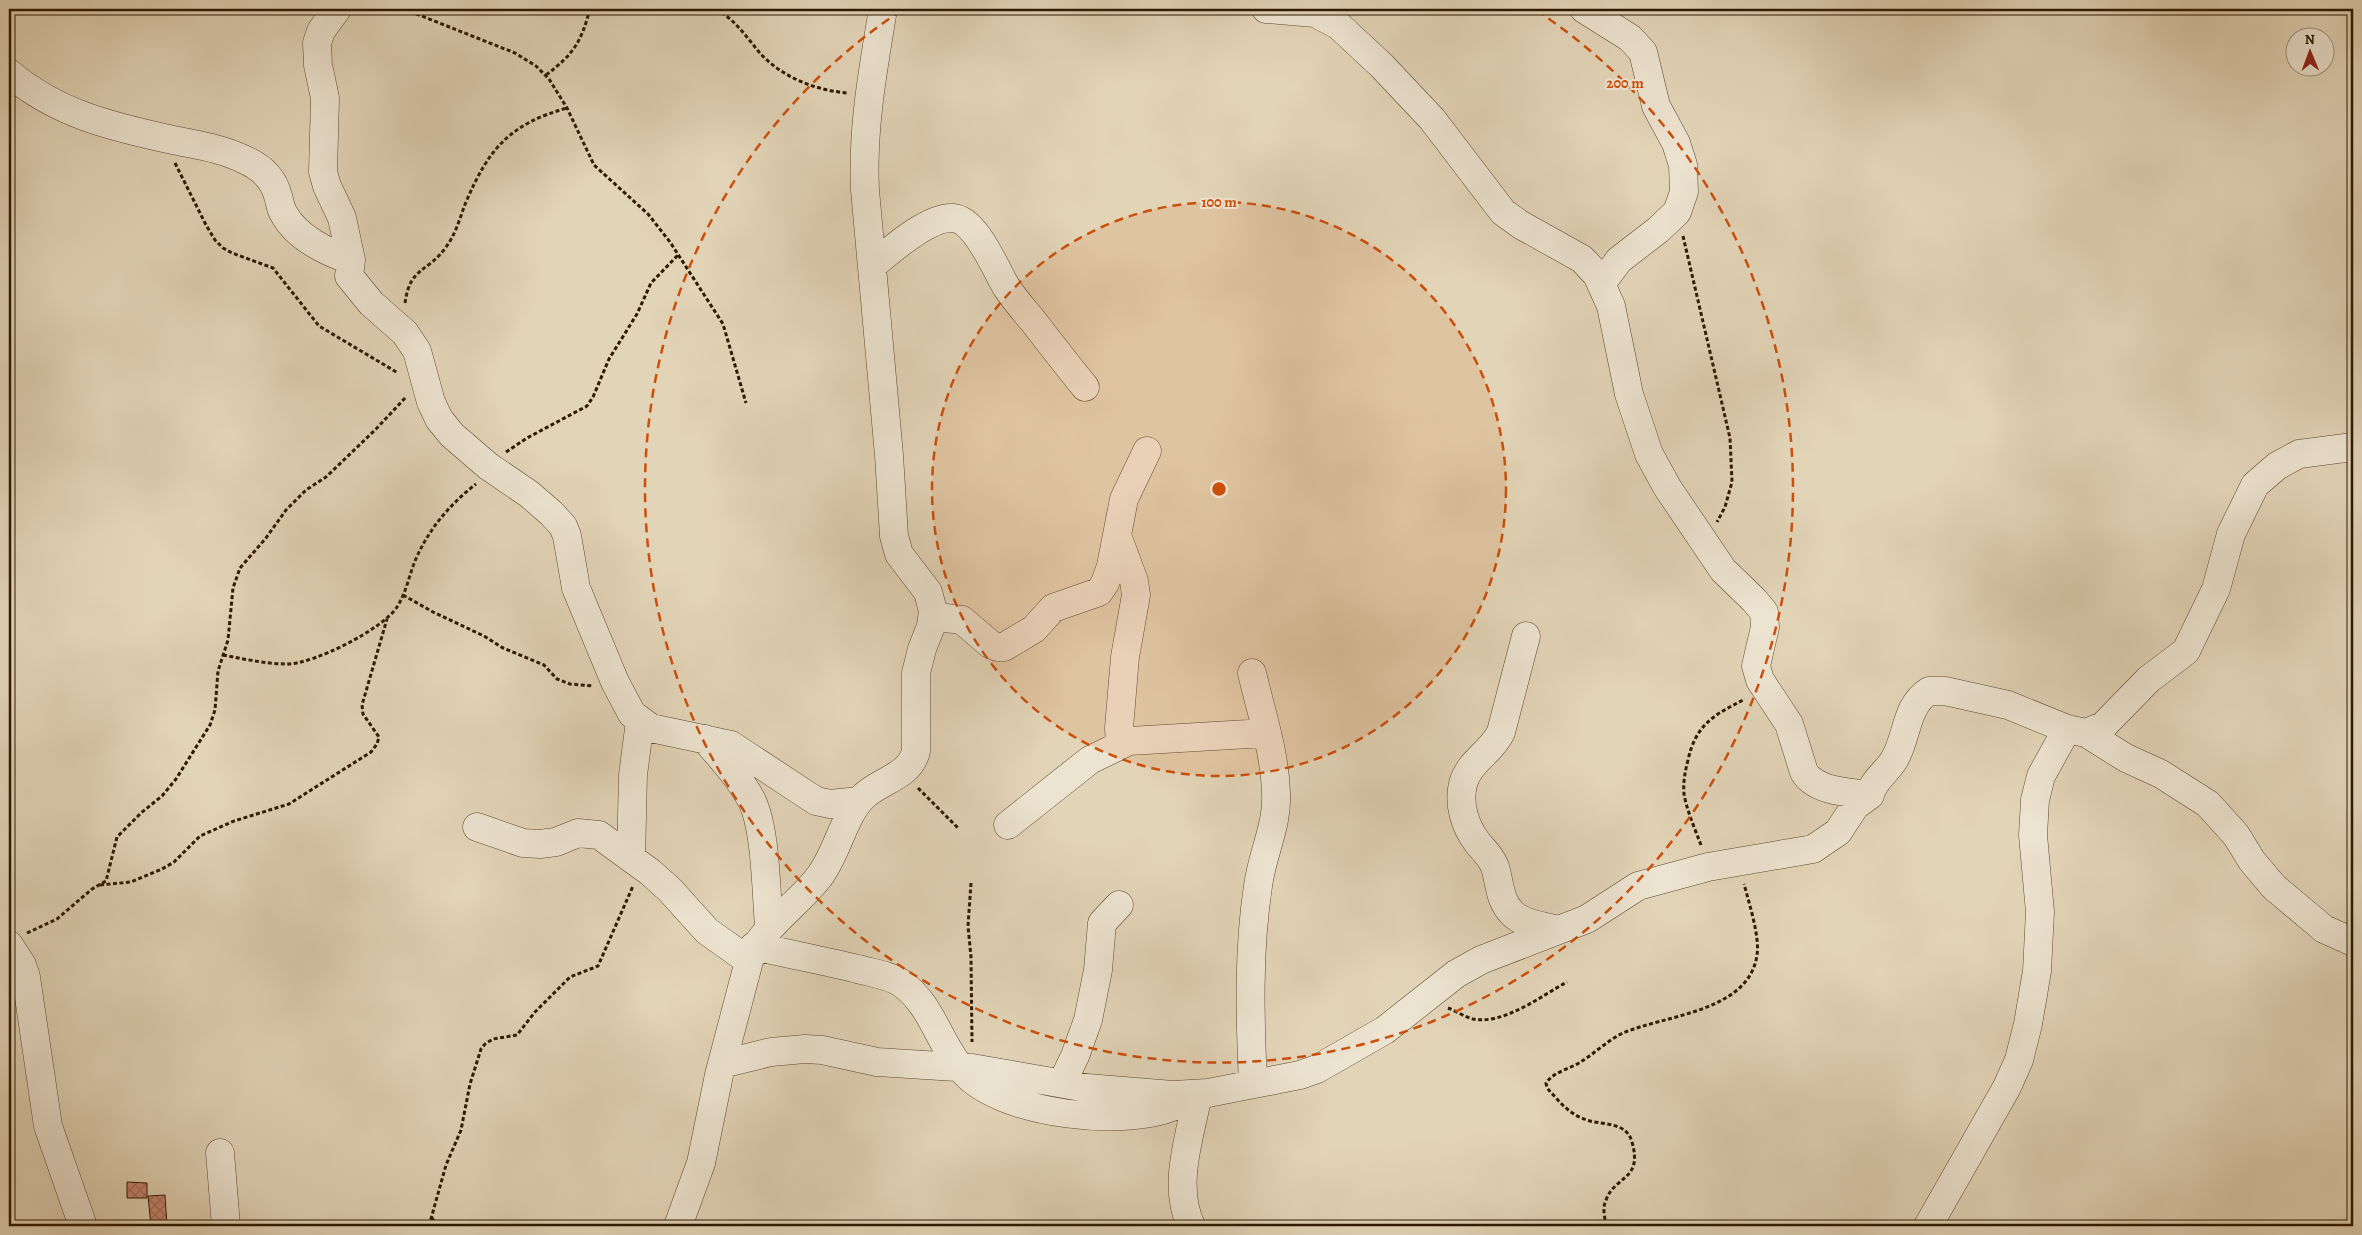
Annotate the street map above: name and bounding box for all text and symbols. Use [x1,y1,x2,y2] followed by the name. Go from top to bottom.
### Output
[2284,28,2334,78] north arrow
[2305,30,2315,49] text: N
[1606,73,1644,93] text: 200 m
[1201,192,1237,212] text: 100 m
[1210,480,1228,498] centre of rings

